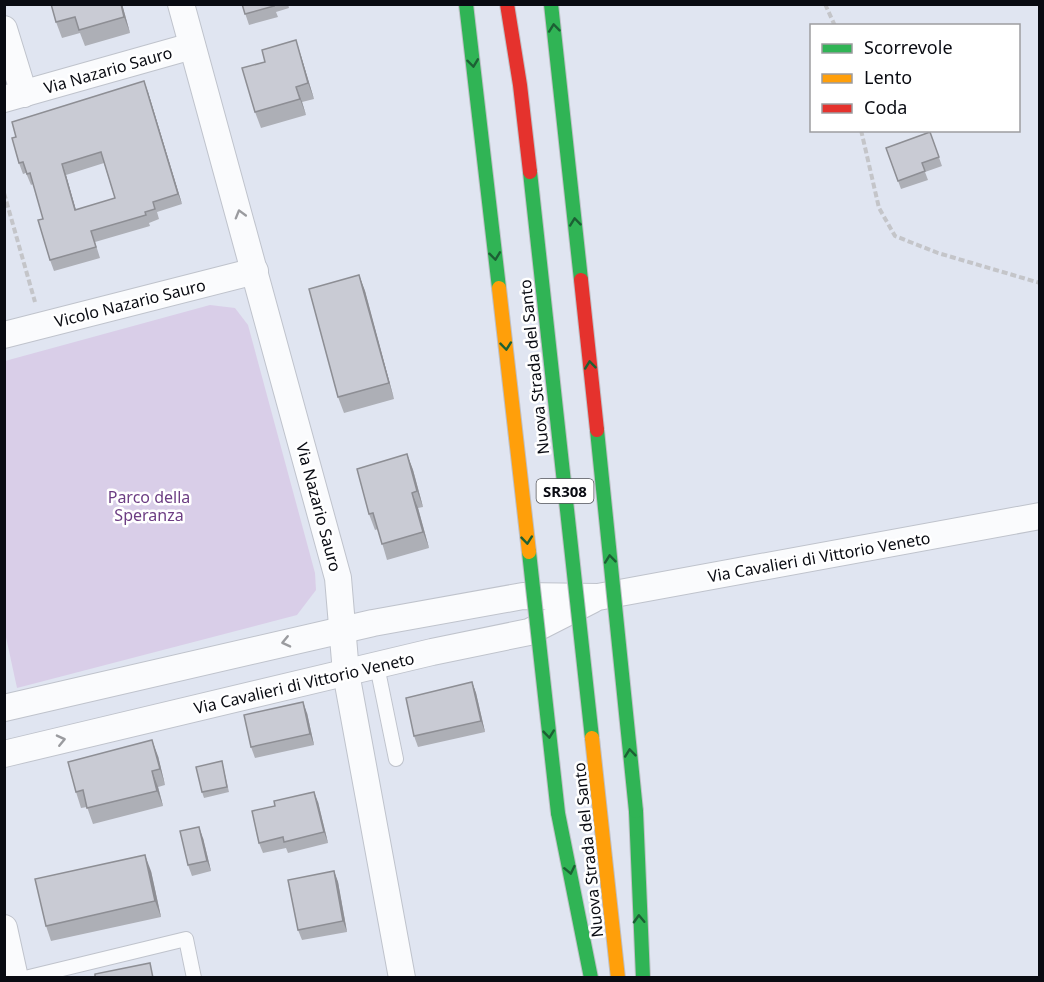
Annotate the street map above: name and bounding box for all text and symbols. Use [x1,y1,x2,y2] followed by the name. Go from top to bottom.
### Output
[548,24,560,33] one-way arrow
[810,24,1020,132] legend
[864,35,953,59] text: Scorrevole
[41,41,175,99] street label: Via Nazario Sauro
[466,58,478,67] one-way arrow
[864,65,912,89] text: Lento
[864,95,907,119] text: Coda
[234,209,247,219] one-way arrow
[569,218,581,227] one-way arrow
[489,252,501,261] one-way arrow
[52,274,208,332] street label: Vicolo Nazario Sauro
[514,278,554,456] street label: Nuova Strada del Santo
[499,342,512,351] one-way arrow
[584,360,597,369] one-way arrow
[291,440,347,574] street label: Via Nazario Sauro
[536,479,594,503] road number: SR308
[108,486,190,526] park label: Parco della Speranza
[706,527,932,587] street label: Via Cavalieri di Vittorio Veneto
[521,535,533,545] one-way arrow
[604,554,617,563] one-way arrow
[281,635,291,648] one-way arrow
[192,647,416,719] street label: Via Cavalieri di Vittorio Veneto
[542,729,555,738] one-way arrow
[56,735,66,748] one-way arrow
[624,748,637,757] one-way arrow
[568,761,608,939] street label: Nuova Strada del Santo
[563,865,576,875] one-way arrow
[633,915,645,924] one-way arrow

